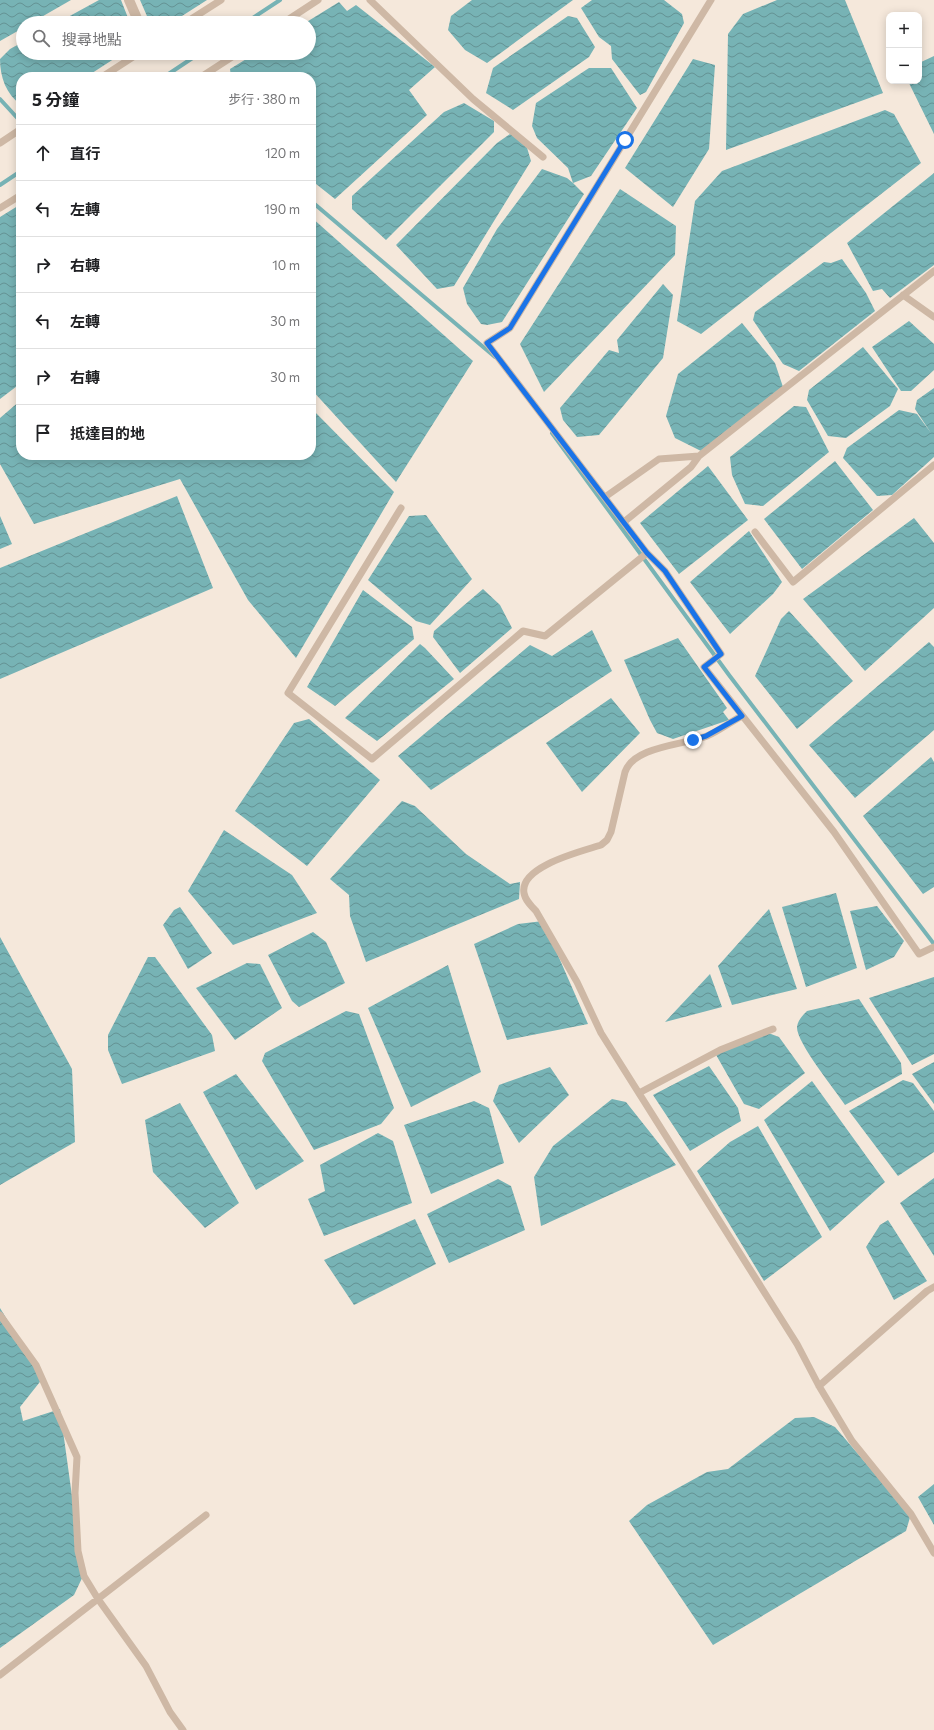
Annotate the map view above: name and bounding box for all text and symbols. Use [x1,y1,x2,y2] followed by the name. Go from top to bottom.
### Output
[886,12,922,84] map controls
[886,12,922,48] button: +
[16,16,316,60] search box
[30,27,52,49] icon: search
[62,30,122,48] text: 搜尋地點
[886,48,922,84] button: −
[32,89,79,110] text: 5 分鐘
[228,91,300,107] text: 步行 · 380 m
[616,131,634,149] route start
[32,142,54,164] icon: ahead
[70,144,100,162] text: 直行
[265,145,300,161] text: 120 m
[32,198,54,220] icon: left
[70,200,100,218] text: 左轉
[264,201,300,217] text: 190 m
[32,254,54,276] icon: right
[70,256,100,274] text: 右轉
[272,257,300,273] text: 10 m
[32,310,54,332] icon: left
[70,312,100,330] text: 左轉
[270,313,300,329] text: 30 m
[32,366,54,388] icon: right
[70,368,100,386] text: 右轉
[270,369,300,385] text: 30 m
[32,422,54,444] icon: arrive
[70,424,145,442] text: 抵達目的地
[684,731,702,749] route end

